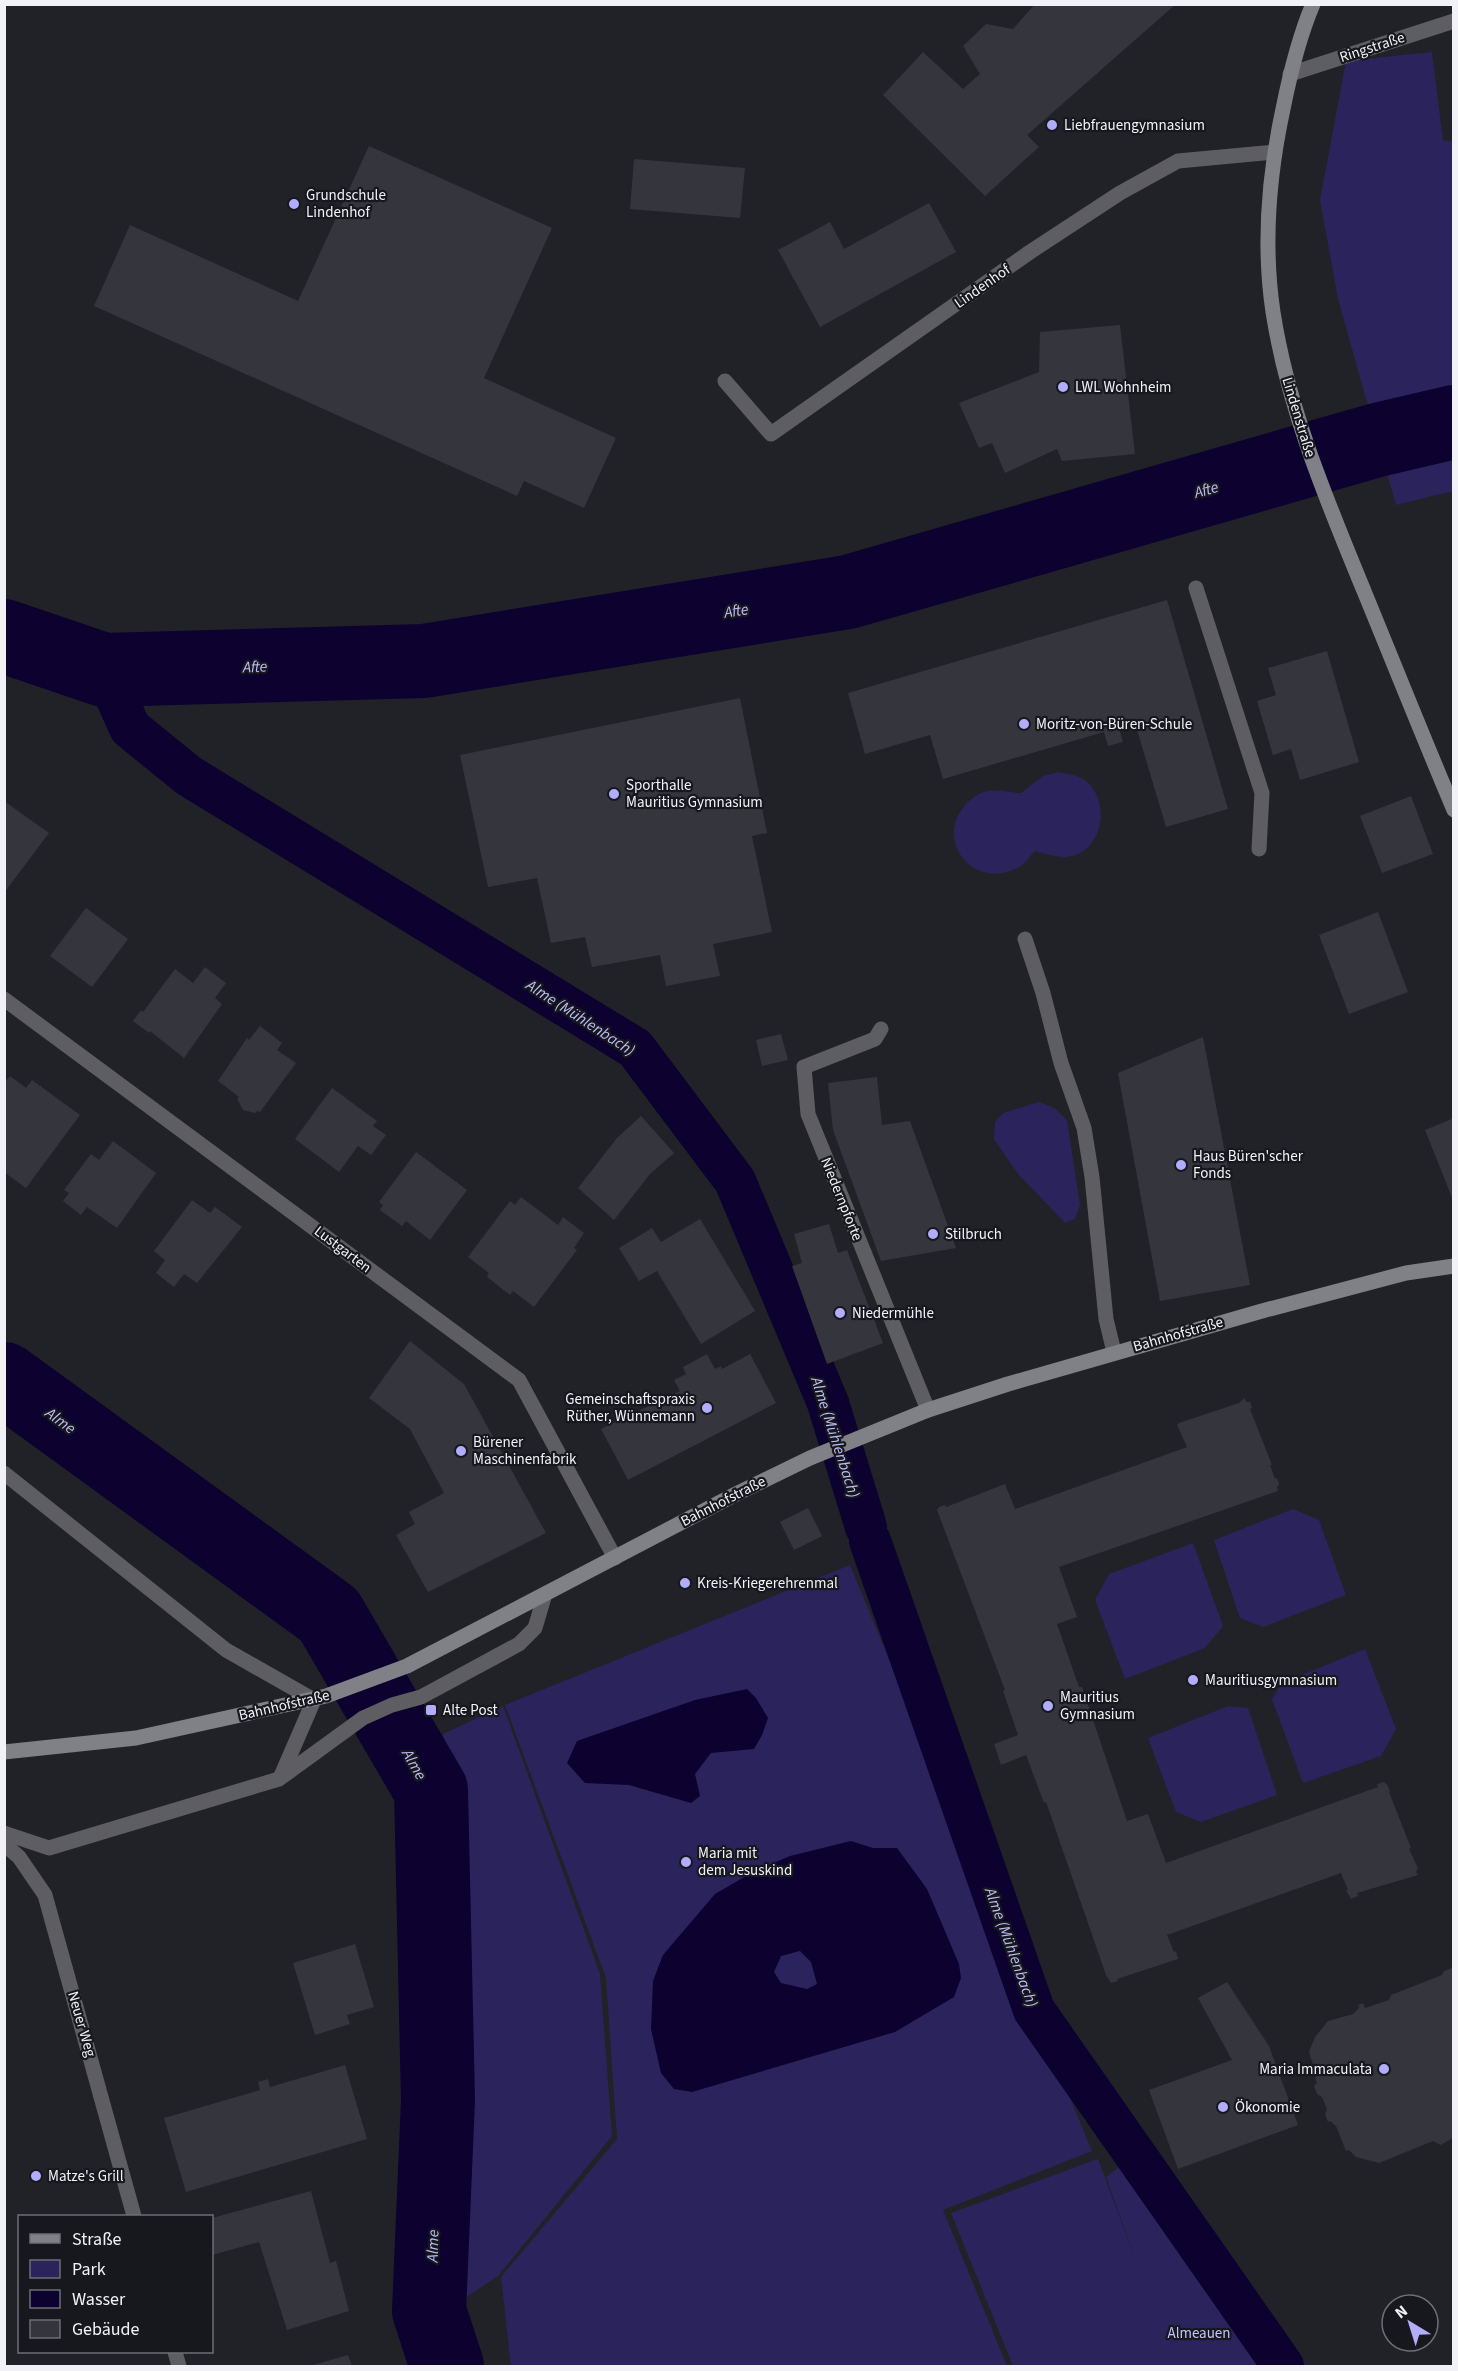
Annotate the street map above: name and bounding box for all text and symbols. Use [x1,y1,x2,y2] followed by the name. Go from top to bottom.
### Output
[1337,27,1408,68] street label: Ringstraße
[1064,115,1205,136] place label: Liebfrauengymnasium
[1045,118,1059,132] marker: Liebfrauengymnasium
[306,185,386,223] place label: Grundschule Lindenhof
[287,197,301,211] marker: Grundschule Lindenhof
[950,259,1015,313] street label: Lindenhof
[1276,375,1321,460] street label: Lindenstraße
[1075,377,1172,398] place label: LWL Wohnheim
[1056,380,1070,394] marker: LWL Wohnheim
[1191,476,1221,504] water label: Afte
[721,598,750,624] water label: Afte
[241,656,268,678] water label: Afte
[1036,714,1192,735] place label: Moritz-von-Büren-Schule
[1017,717,1031,731] marker: Moritz-von-Büren-Schule
[626,775,763,813] place label: Sporthalle Mauritius Gymnasium
[607,787,621,801] marker: Sporthalle Mauritius Gymnasium
[521,974,639,1061] water label: Alme (Mühlenbach)
[1193,1146,1304,1184] place label: Haus Büren'scher Fonds
[815,1154,868,1244] street label: Niedernpforte
[1174,1158,1188,1172] marker: Haus Büren'scher Fonds
[310,1221,376,1278] street label: Lustgarten
[945,1224,1002,1245] place label: Stilbruch
[926,1227,940,1241] marker: Stilbruch
[852,1303,934,1324] place label: Niedermühle
[833,1306,847,1320] marker: Niedermühle
[1131,1312,1226,1357] street label: Bahnhofstraße
[805,1373,865,1500] water label: Alme (Mühlenbach)
[565,1389,695,1427] place label: Gemeinschaftspraxis Rüther, Wünnemann
[700,1401,714,1415] marker: Gemeinschaftspraxis Rüther, Wünnemann
[40,1402,80,1439] water label: Alme
[473,1432,577,1470] place label: Bürener Maschinenfabrik
[454,1444,468,1458] marker: Bürener Maschinenfabrik
[677,1471,769,1532] street label: Bahnhofstraße
[697,1573,838,1594] place label: Kreis-Kriegerehrenmal
[678,1576,692,1590] marker: Kreis-Kriegerehrenmal
[1205,1670,1337,1691] place label: Mauritiusgymnasium
[1186,1673,1200,1687] marker: Mauritiusgymnasium
[237,1685,332,1726] street label: Bahnhofstraße
[1060,1687,1135,1725] place label: Mauritius Gymnasium
[1041,1699,1055,1713] marker: Mauritius Gymnasium
[443,1700,498,1721] place label: Alte Post
[424,1703,438,1717] marker: Alte Post
[396,1744,432,1784] water label: Alme
[698,1843,792,1881] place label: Maria mit dem Jesuskind
[679,1855,693,1869] marker: Maria mit dem Jesuskind
[979,1884,1043,2010] water label: Alme (Mühlenbach)
[62,1989,101,2060] street label: Neuer Weg
[1259,2059,1372,2080] place label: Maria Immaculata
[1377,2062,1391,2076] marker: Maria Immaculata
[1235,2097,1300,2118] place label: Ökonomie
[1216,2100,1230,2114] marker: Ökonomie
[48,2166,124,2187] place label: Matze's Grill
[29,2169,43,2183] marker: Matze's Grill
[18,2215,213,2353] legend
[72,2227,122,2252] text: Straße
[421,2229,445,2264] water label: Alme
[72,2257,106,2282] text: Park
[72,2287,126,2312] text: Wasser
[1380,2293,1440,2353] north arrow
[1390,2300,1412,2324] text: N
[72,2317,140,2342] text: Gebäude
[1167,2323,1231,2344] park label: Almeauen

